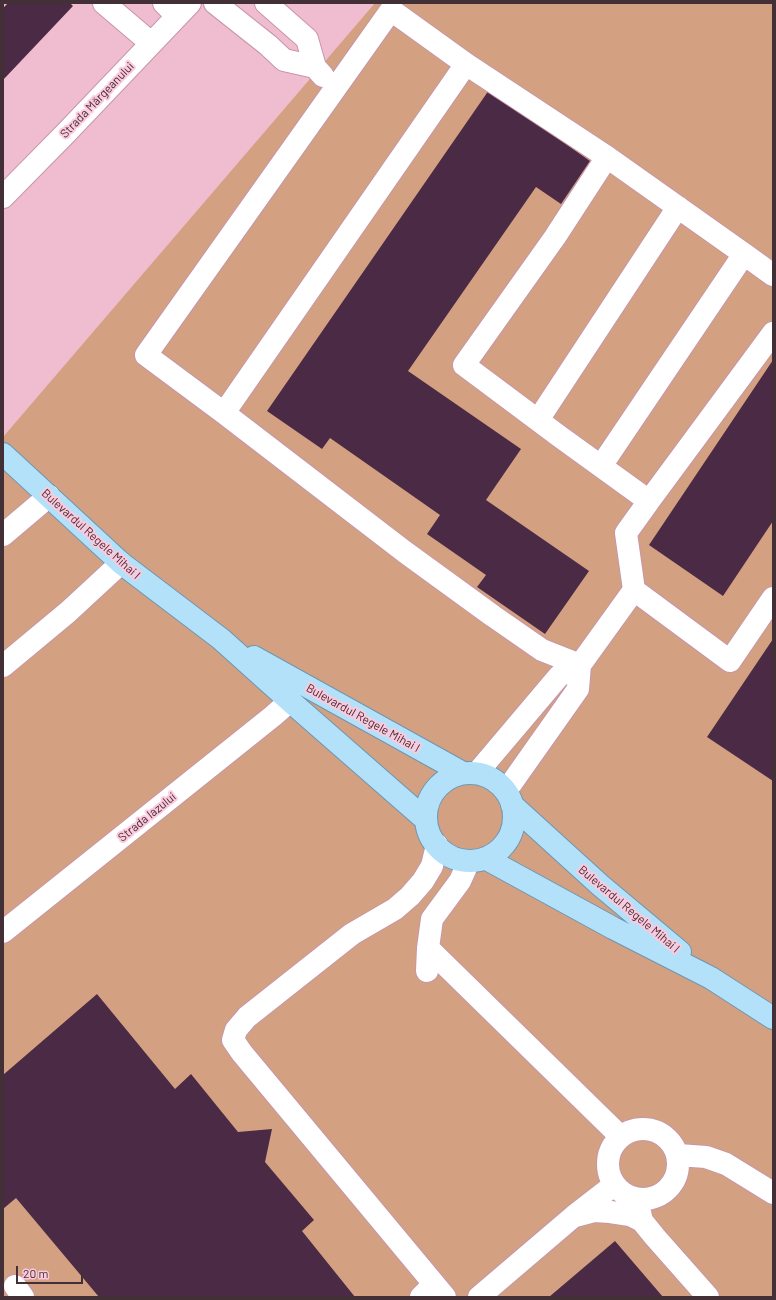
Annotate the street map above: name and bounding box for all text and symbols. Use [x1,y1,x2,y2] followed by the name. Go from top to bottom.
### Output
[57,59,137,141] street label: Strada Mărgeanului
[39,486,143,582] street label: Bulevardul Regele Mihai I
[304,681,422,755] street label: Bulevardul Regele Mihai I
[115,789,179,845] street label: Strada Iazului
[575,862,683,956] street label: Bulevardul Regele Mihai I
[18,1258,85,1284] scale bar
[23,1266,49,1280] text: 20 m

